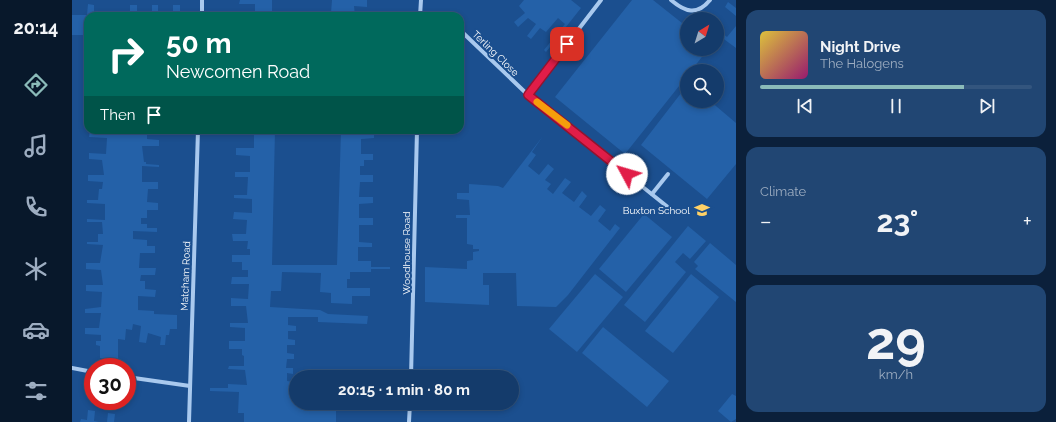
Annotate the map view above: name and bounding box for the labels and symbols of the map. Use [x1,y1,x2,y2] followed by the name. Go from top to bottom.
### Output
[680,12,724,56] north arrow
[550,27,584,61] pin
[470,29,521,78] street label: Terling Close
[606,153,648,195] position arrow
[693,201,711,219] school or university icon: Buxton School
[623,205,690,216] place label: Buxton School
[401,212,412,294] street label: Woodhouse Road
[179,241,192,311] street label: Matcham Road
[84,358,136,410] speed limit sign: 30

